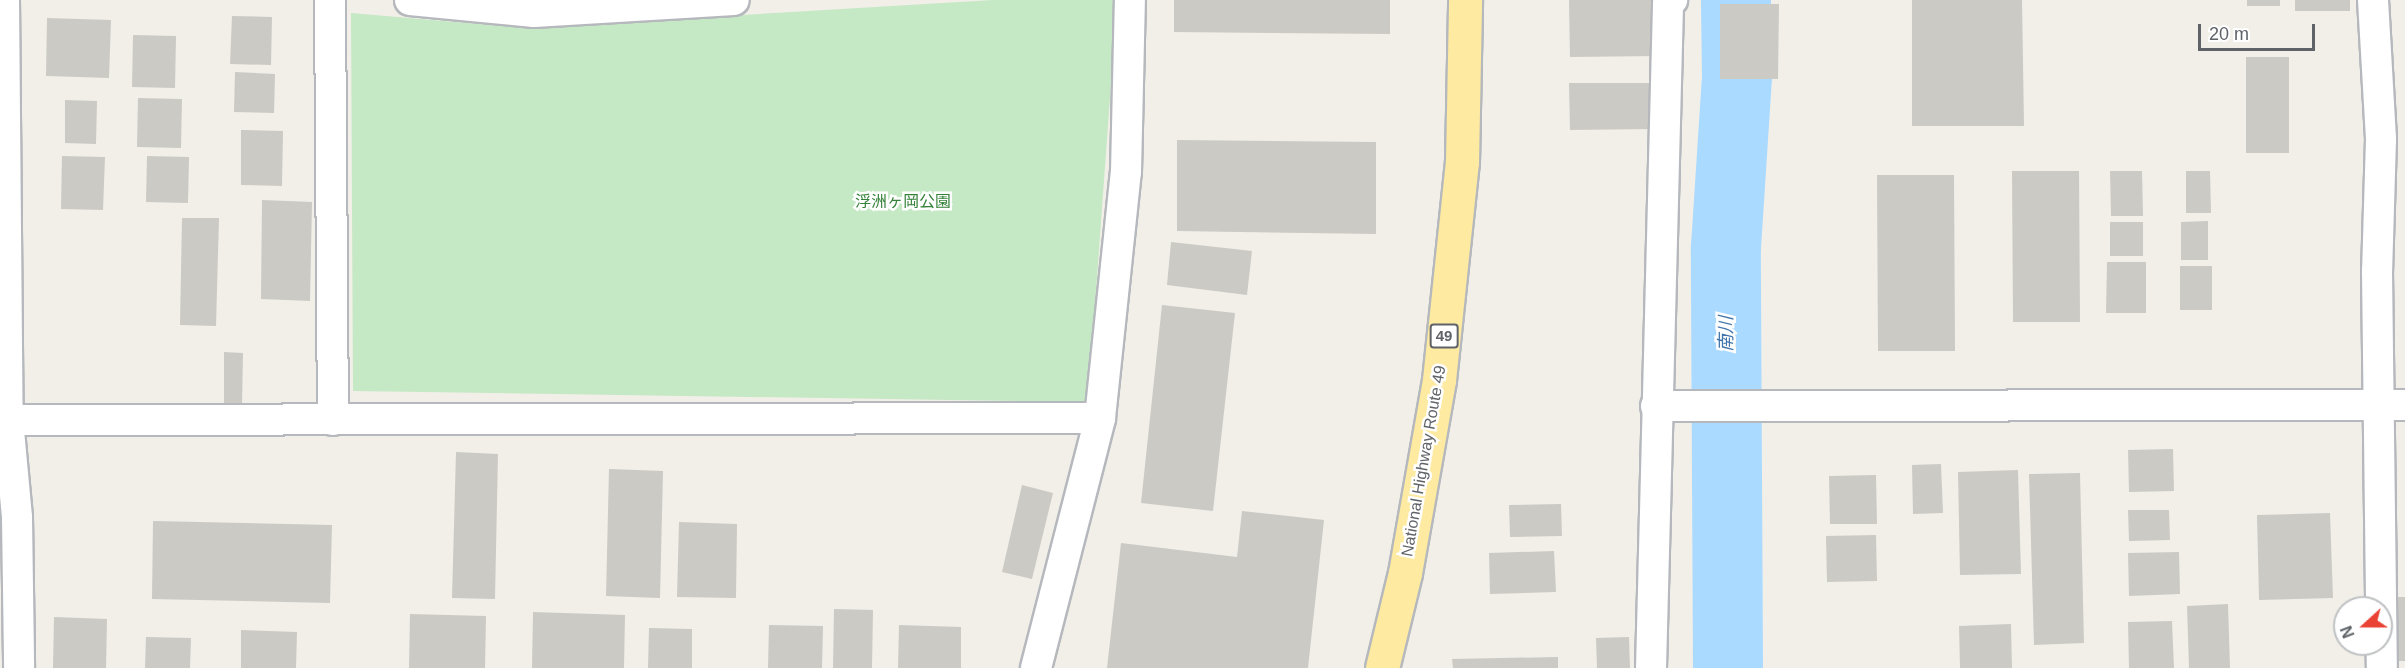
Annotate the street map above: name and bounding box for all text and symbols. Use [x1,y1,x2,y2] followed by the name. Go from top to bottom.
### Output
[2201,12,2318,50] scale bar
[2209,24,2249,44] text: 20 m
[855,192,951,212] park label: 浮洲ヶ岡公園
[1715,316,1737,352] water label: 南川
[1429,324,1459,348] road number: 49
[1398,364,1450,558] street label: National Highway Route 49
[2333,596,2393,656] north arrow
[2338,623,2358,640] text: N

